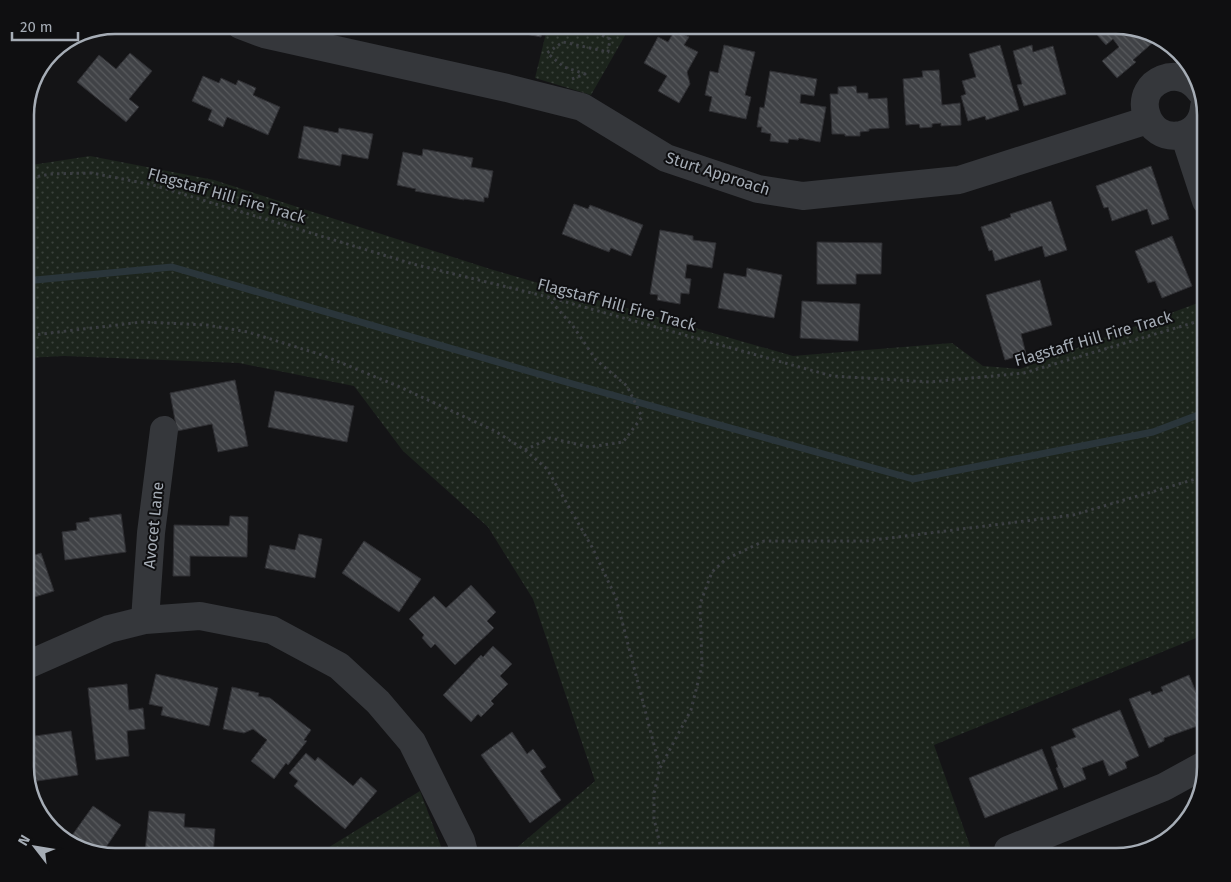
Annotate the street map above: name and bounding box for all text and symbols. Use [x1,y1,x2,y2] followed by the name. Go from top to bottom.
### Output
[12,10,79,42] scale bar
[20,18,53,36] text: 20 m
[663,148,773,199] street label: Sturt Approach
[146,164,309,227] street label: Flagstaff Hill Fire Track
[536,274,699,335] street label: Flagstaff Hill Fire Track
[1012,307,1175,370] street label: Flagstaff Hill Fire Track
[140,481,167,569] street label: Avocet Lane
[10,822,60,872] north arrow
[15,832,34,849] text: N

